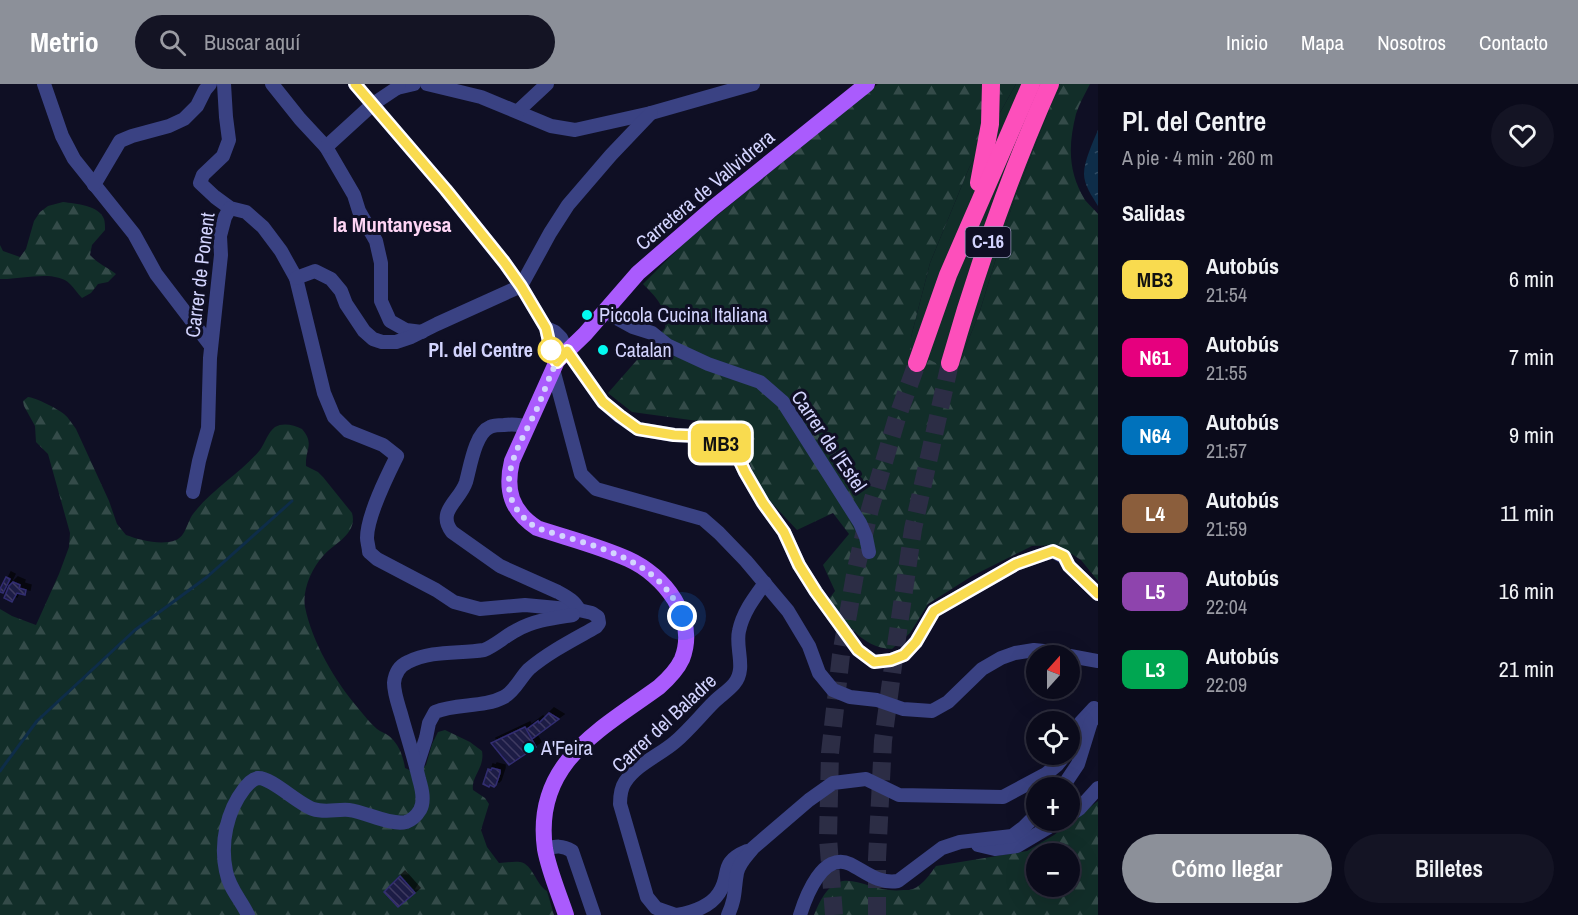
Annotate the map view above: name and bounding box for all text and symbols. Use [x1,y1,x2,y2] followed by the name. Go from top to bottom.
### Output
[135,15,555,69] search box
[30,23,99,61] text: Metrio
[156,26,189,59] icon: search
[204,27,300,57] text: Buscar aquí
[1226,28,1268,57] text: Inicio
[1301,28,1344,57] text: Mapa
[1377,28,1446,57] text: Nosotros
[1479,28,1548,57] text: Contacto
[1122,102,1266,140] text: Pl. del Centre
[1491,104,1554,167] button: heart
[629,123,780,256] street label: Carretera de Vallvidrera
[1122,144,1273,171] text: A pie · 4 min · 260 m
[1122,198,1185,228] text: Salidas
[178,210,221,339] street label: Carrer de Ponent
[333,210,452,239] district label: la Muntanyesa
[966,227,1010,257] road number: C-16
[1206,251,1279,281] text: Autobús
[1509,264,1554,294] text: 6 min
[1137,265,1173,294] text: MB3
[1206,281,1247,308] text: 21:54
[599,301,768,328] place label: Piccola Cucina Italiana
[580,308,594,322] marker: Piccola Cucina Italiana
[1206,329,1279,359] text: Autobús
[428,336,533,363] place label: Pl. del Centre
[615,336,672,363] place label: Catalan
[538,337,564,363] marker: Pl. del Centre
[1509,342,1554,372] text: 7 min
[596,343,610,357] marker: Catalan
[1139,343,1171,372] text: N61
[1206,359,1247,386] text: 21:55
[785,385,873,497] street label: Carrer de l'Estel
[1206,407,1279,437] text: Autobús
[1509,420,1554,450] text: 9 min
[1139,421,1171,450] text: N64
[686,424,756,462] line badge: MB3
[703,429,739,458] text: MB3
[1206,437,1247,464] text: 21:57
[1206,485,1279,515] text: Autobús
[1500,498,1554,528] text: 11 min
[1145,499,1165,528] text: L4
[1206,515,1247,542] text: 21:59
[1206,563,1279,593] text: Autobús
[1499,576,1554,606] text: 16 min
[1145,577,1165,606] text: L5
[1206,593,1247,620] text: 22:04
[667,601,697,631] your location
[1206,641,1279,671] text: Autobús
[1026,645,1080,699] north arrow
[1026,645,1080,897] map controls
[1499,654,1554,684] text: 21 min
[1145,655,1165,684] text: L3
[605,667,722,778] street label: Carrer del Baladre
[1206,671,1247,698] text: 22:09
[1026,711,1080,765] button: locate
[540,734,593,761] place label: A'Feira
[522,741,536,755] marker: A'Feira
[1026,777,1080,831] button: +
[1122,834,1332,903] button: Cómo llegar
[1344,834,1554,903] button: Billetes
[1026,843,1080,897] button: −

